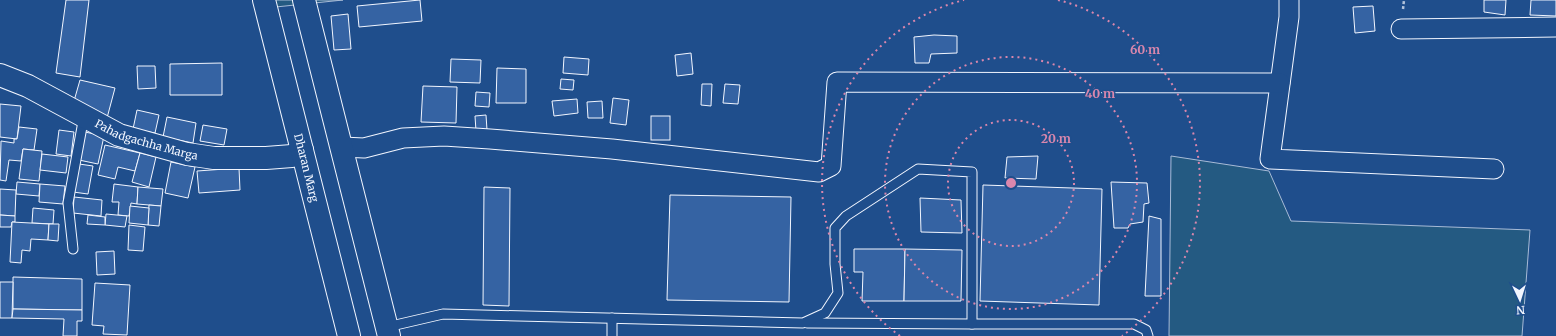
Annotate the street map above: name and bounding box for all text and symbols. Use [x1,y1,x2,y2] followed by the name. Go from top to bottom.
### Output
[1130,42,1160,57] text: 60 m
[1085,86,1115,101] text: 40 m
[92,116,199,163] street label: Pahadgachha Marga
[1041,131,1071,146] text: 20 m
[291,132,322,204] street label: Dharan Marg
[1004,176,1018,190] centre of rings
[1500,280,1540,320] north arrow
[1516,303,1526,317] text: N

